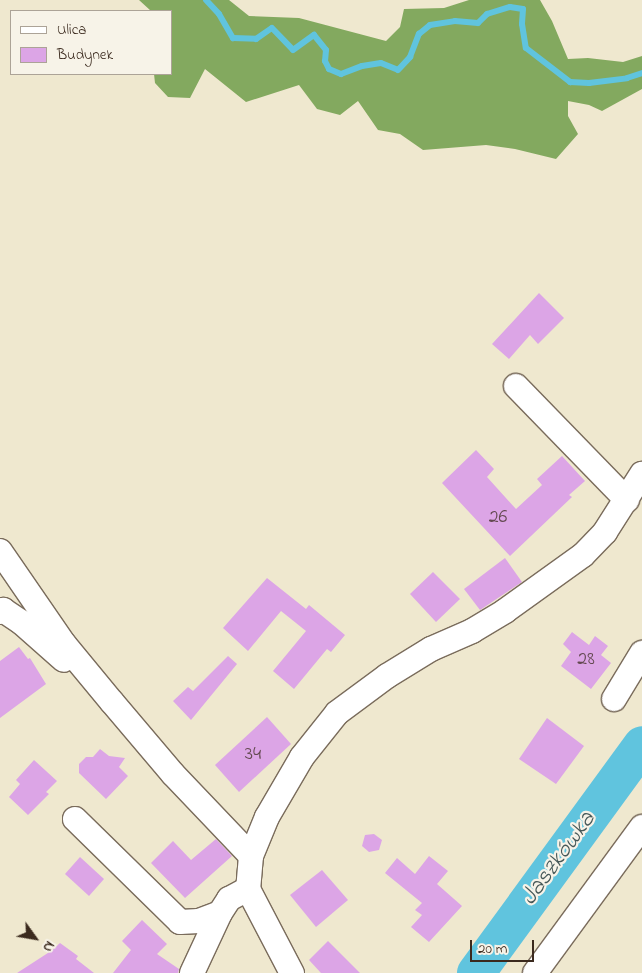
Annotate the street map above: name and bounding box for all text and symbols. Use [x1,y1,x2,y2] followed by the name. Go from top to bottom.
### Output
[10,10,172,75] legend
[57,19,86,41] text: Ulica
[57,44,113,66] text: Budynek
[489,505,507,529] house number: 26
[577,647,595,671] house number: 28
[245,742,261,766] house number: 34
[515,807,603,911] water label: Jaszkówka
[10,913,60,963] north arrow
[472,930,536,962] scale bar
[37,937,60,956] text: N
[478,938,507,960] text: 20 m

